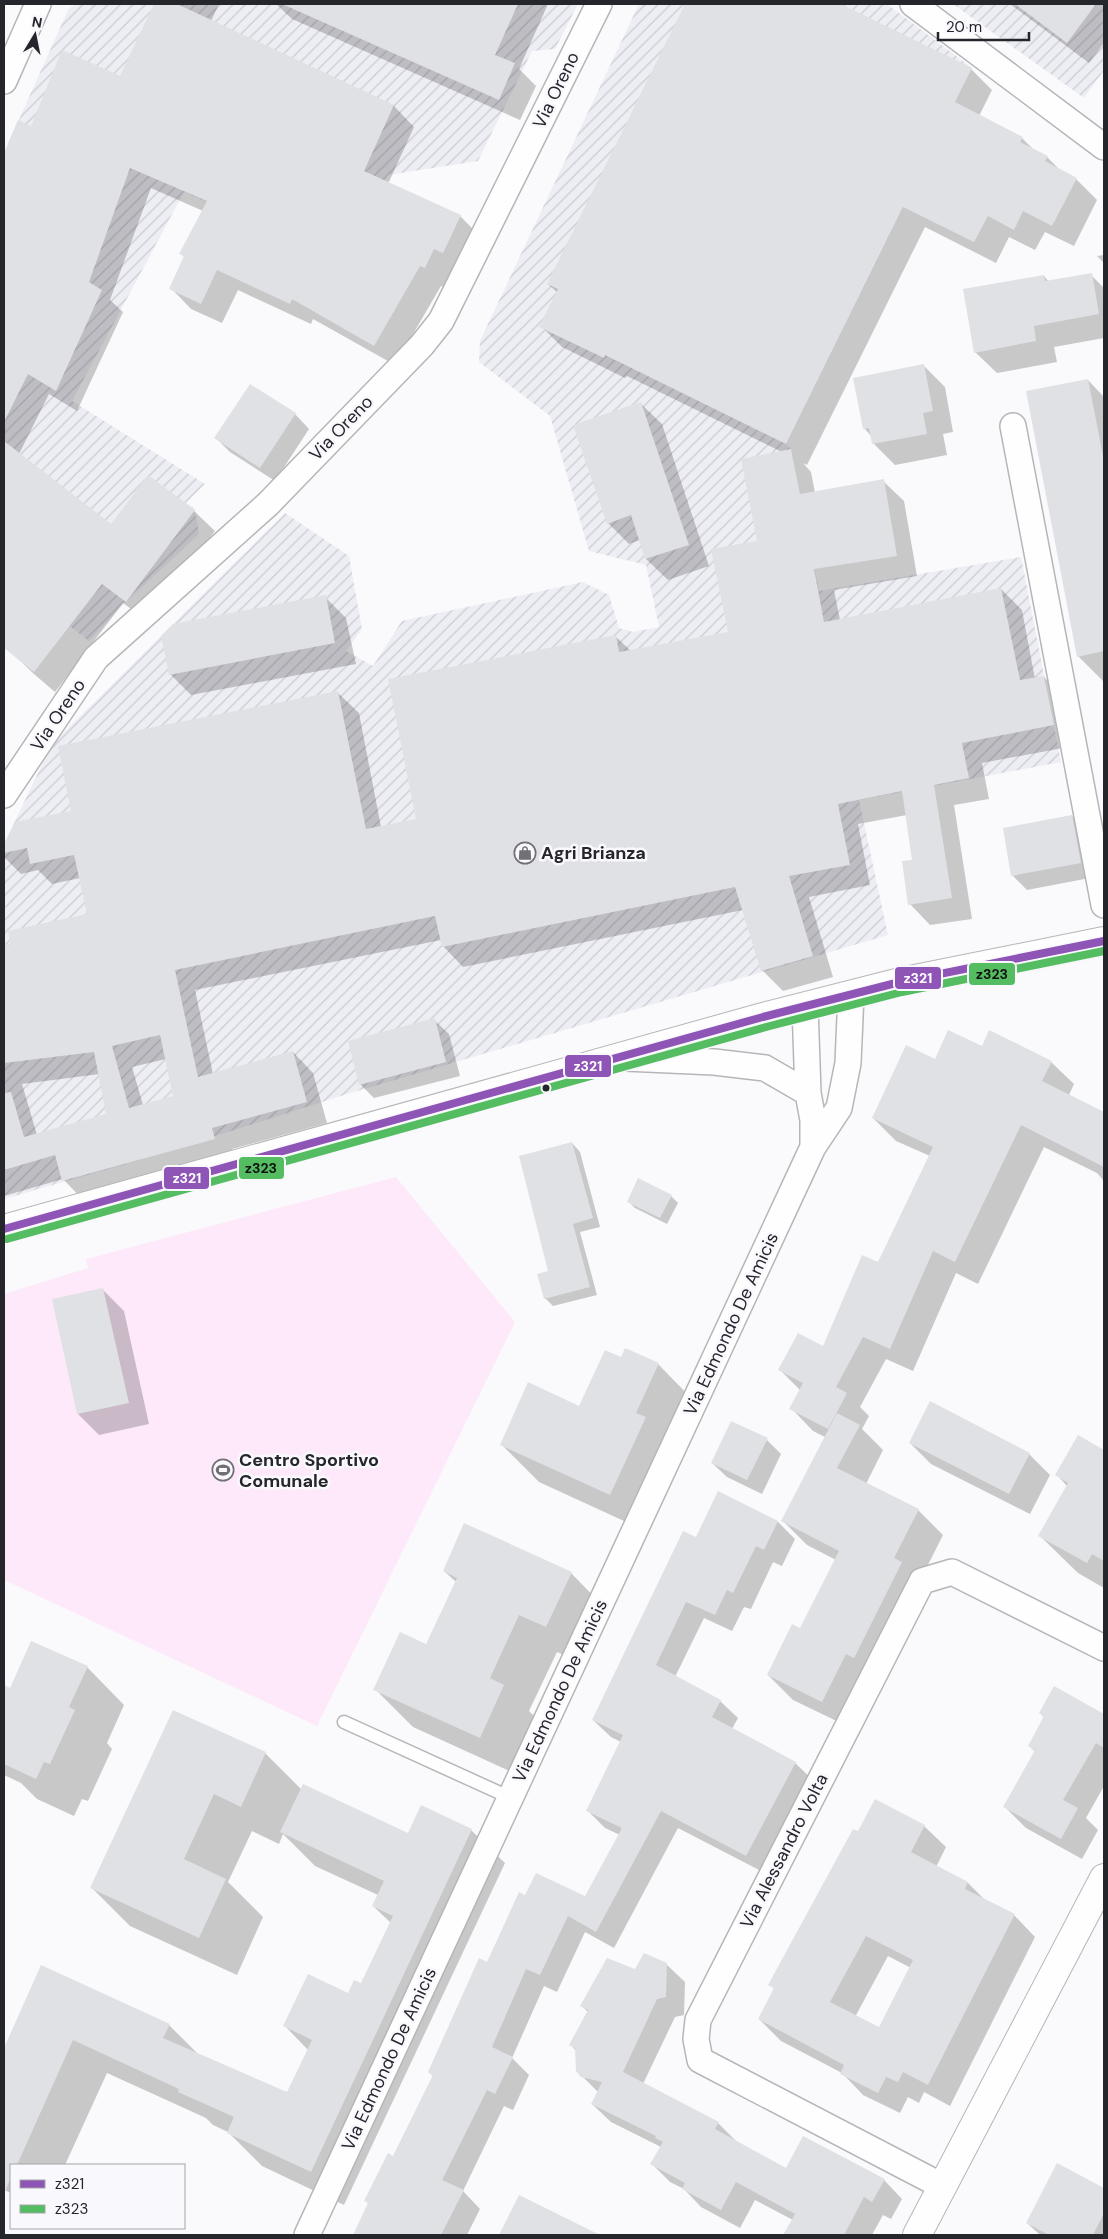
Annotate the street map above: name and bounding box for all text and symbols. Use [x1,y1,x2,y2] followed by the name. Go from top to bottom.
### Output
[10,10,60,60] north arrow
[938,10,1029,42] scale bar
[31,12,44,32] text: N
[946,17,982,37] text: 20 m
[527,48,585,132] street label: Via Oreno
[304,390,378,466] street label: Via Oreno
[25,674,91,756] street label: Via Oreno
[513,841,537,865] shop icon: Agri Brianza
[541,841,646,865] place label: Agri Brianza
[968,962,1016,986] line badge: z323
[976,965,1008,983] text: z323
[894,966,942,990] line badge: z321
[904,969,932,987] text: z321
[564,1054,612,1078] line badge: z321
[574,1057,602,1075] text: z321
[541,1083,551,1093] unlabelled marker
[238,1156,285,1180] line badge: z323
[245,1159,277,1177] text: z323
[163,1166,210,1190] line badge: z321
[173,1169,201,1187] text: z321
[678,1229,784,1419] street label: Via Edmondo De Amicis
[239,1448,379,1493] place label: Centro Sportivo Comunale
[211,1458,235,1482] sports icon: Centro Sportivo Comunale
[507,1596,613,1786] street label: Via Edmondo De Amicis
[735,1769,833,1933] street label: Via Alessandro Volta
[336,1964,442,2154] street label: Via Edmondo De Amicis
[10,2164,185,2229] legend
[55,2174,84,2194] text: z321
[55,2199,88,2219] text: z323

